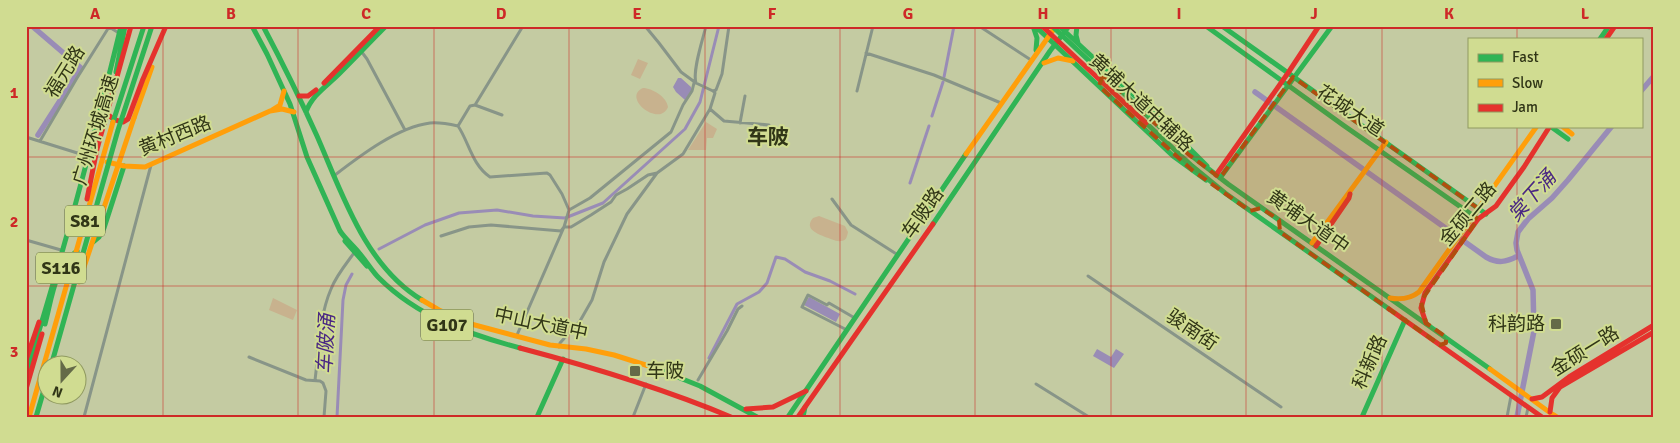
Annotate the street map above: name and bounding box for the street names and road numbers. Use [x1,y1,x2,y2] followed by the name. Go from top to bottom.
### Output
[40,41,90,103] street label: 福元路
[1084,49,1198,157] street label: 黄埔大道中辅路
[68,72,124,188] street label: 广州环城高速
[1312,80,1388,142] street label: 花城大道
[135,111,215,161] street label: 黄村西路
[1434,177,1502,251] street label: 金硕二路
[897,183,949,243] street label: 车陂路
[1262,185,1354,259] street label: 黄埔大道中
[65,206,105,237] road number: S81
[36,252,86,284] road number: S116
[492,302,590,346] street label: 中山大道中
[1162,304,1222,356] street label: 骏南街
[421,310,473,340] road number: G107
[1546,321,1624,381] street label: 金硕一路
[1347,331,1393,393] street label: 科新路

